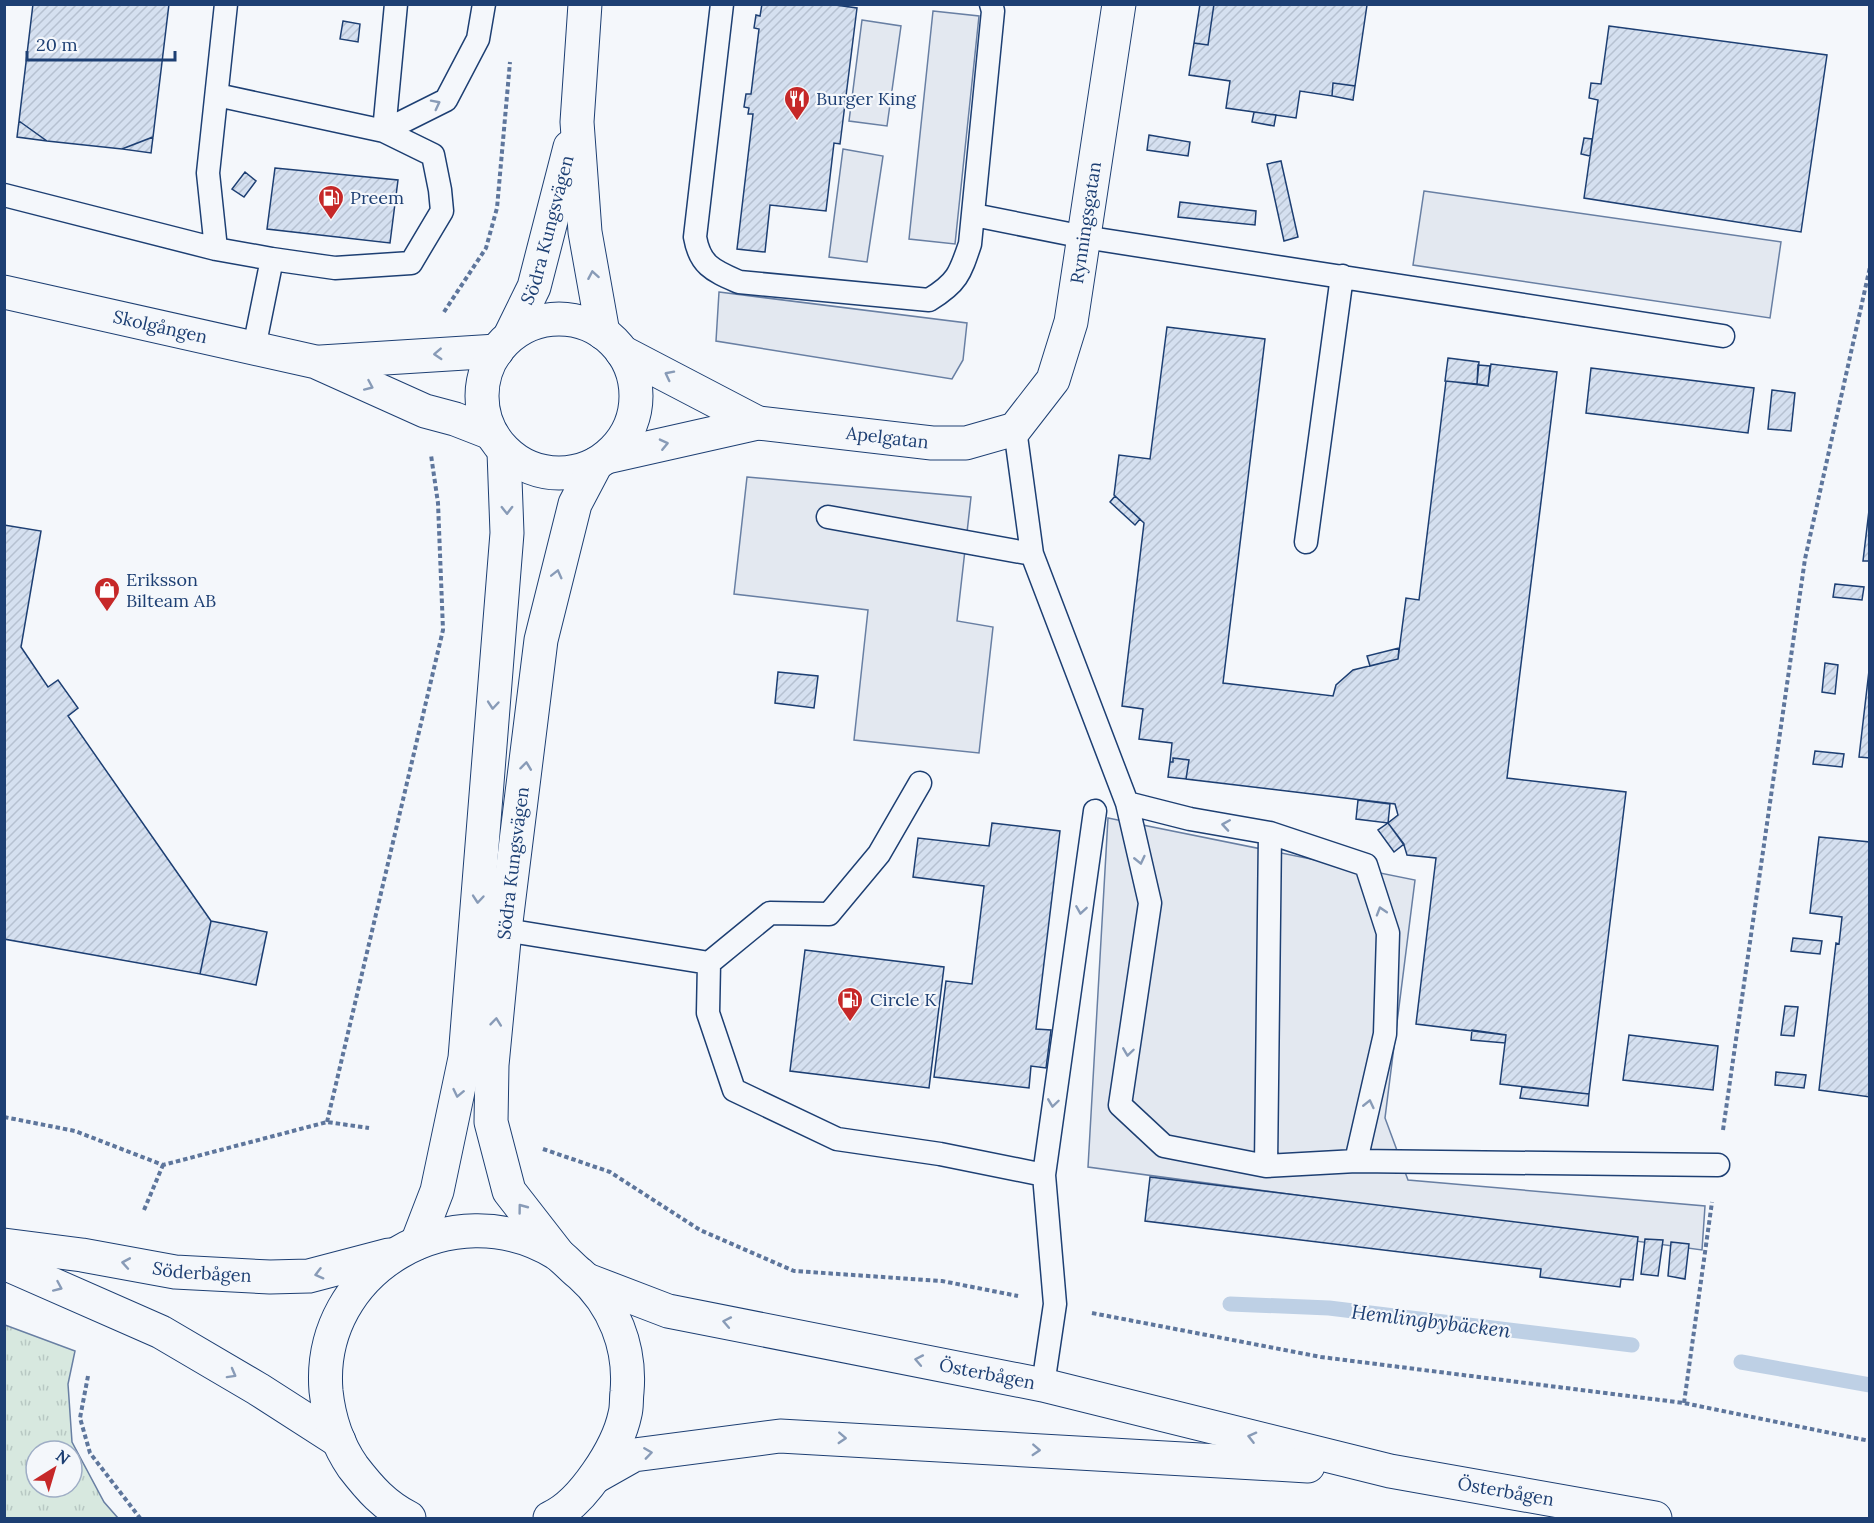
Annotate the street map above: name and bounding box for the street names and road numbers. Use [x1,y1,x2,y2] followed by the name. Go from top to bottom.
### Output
[515,152,578,308] street label: Södra Kungsvägen
[1065,160,1106,285] street label: Rynningsgatan
[111,305,210,348] street label: Skolgången
[844,421,930,454] street label: Apelgatan
[492,785,534,941] street label: Södra Kungsvägen
[151,1256,252,1287] street label: Söderbågen
[937,1353,1037,1394] street label: Österbågen
[1456,1471,1556,1511] street label: Österbågen

